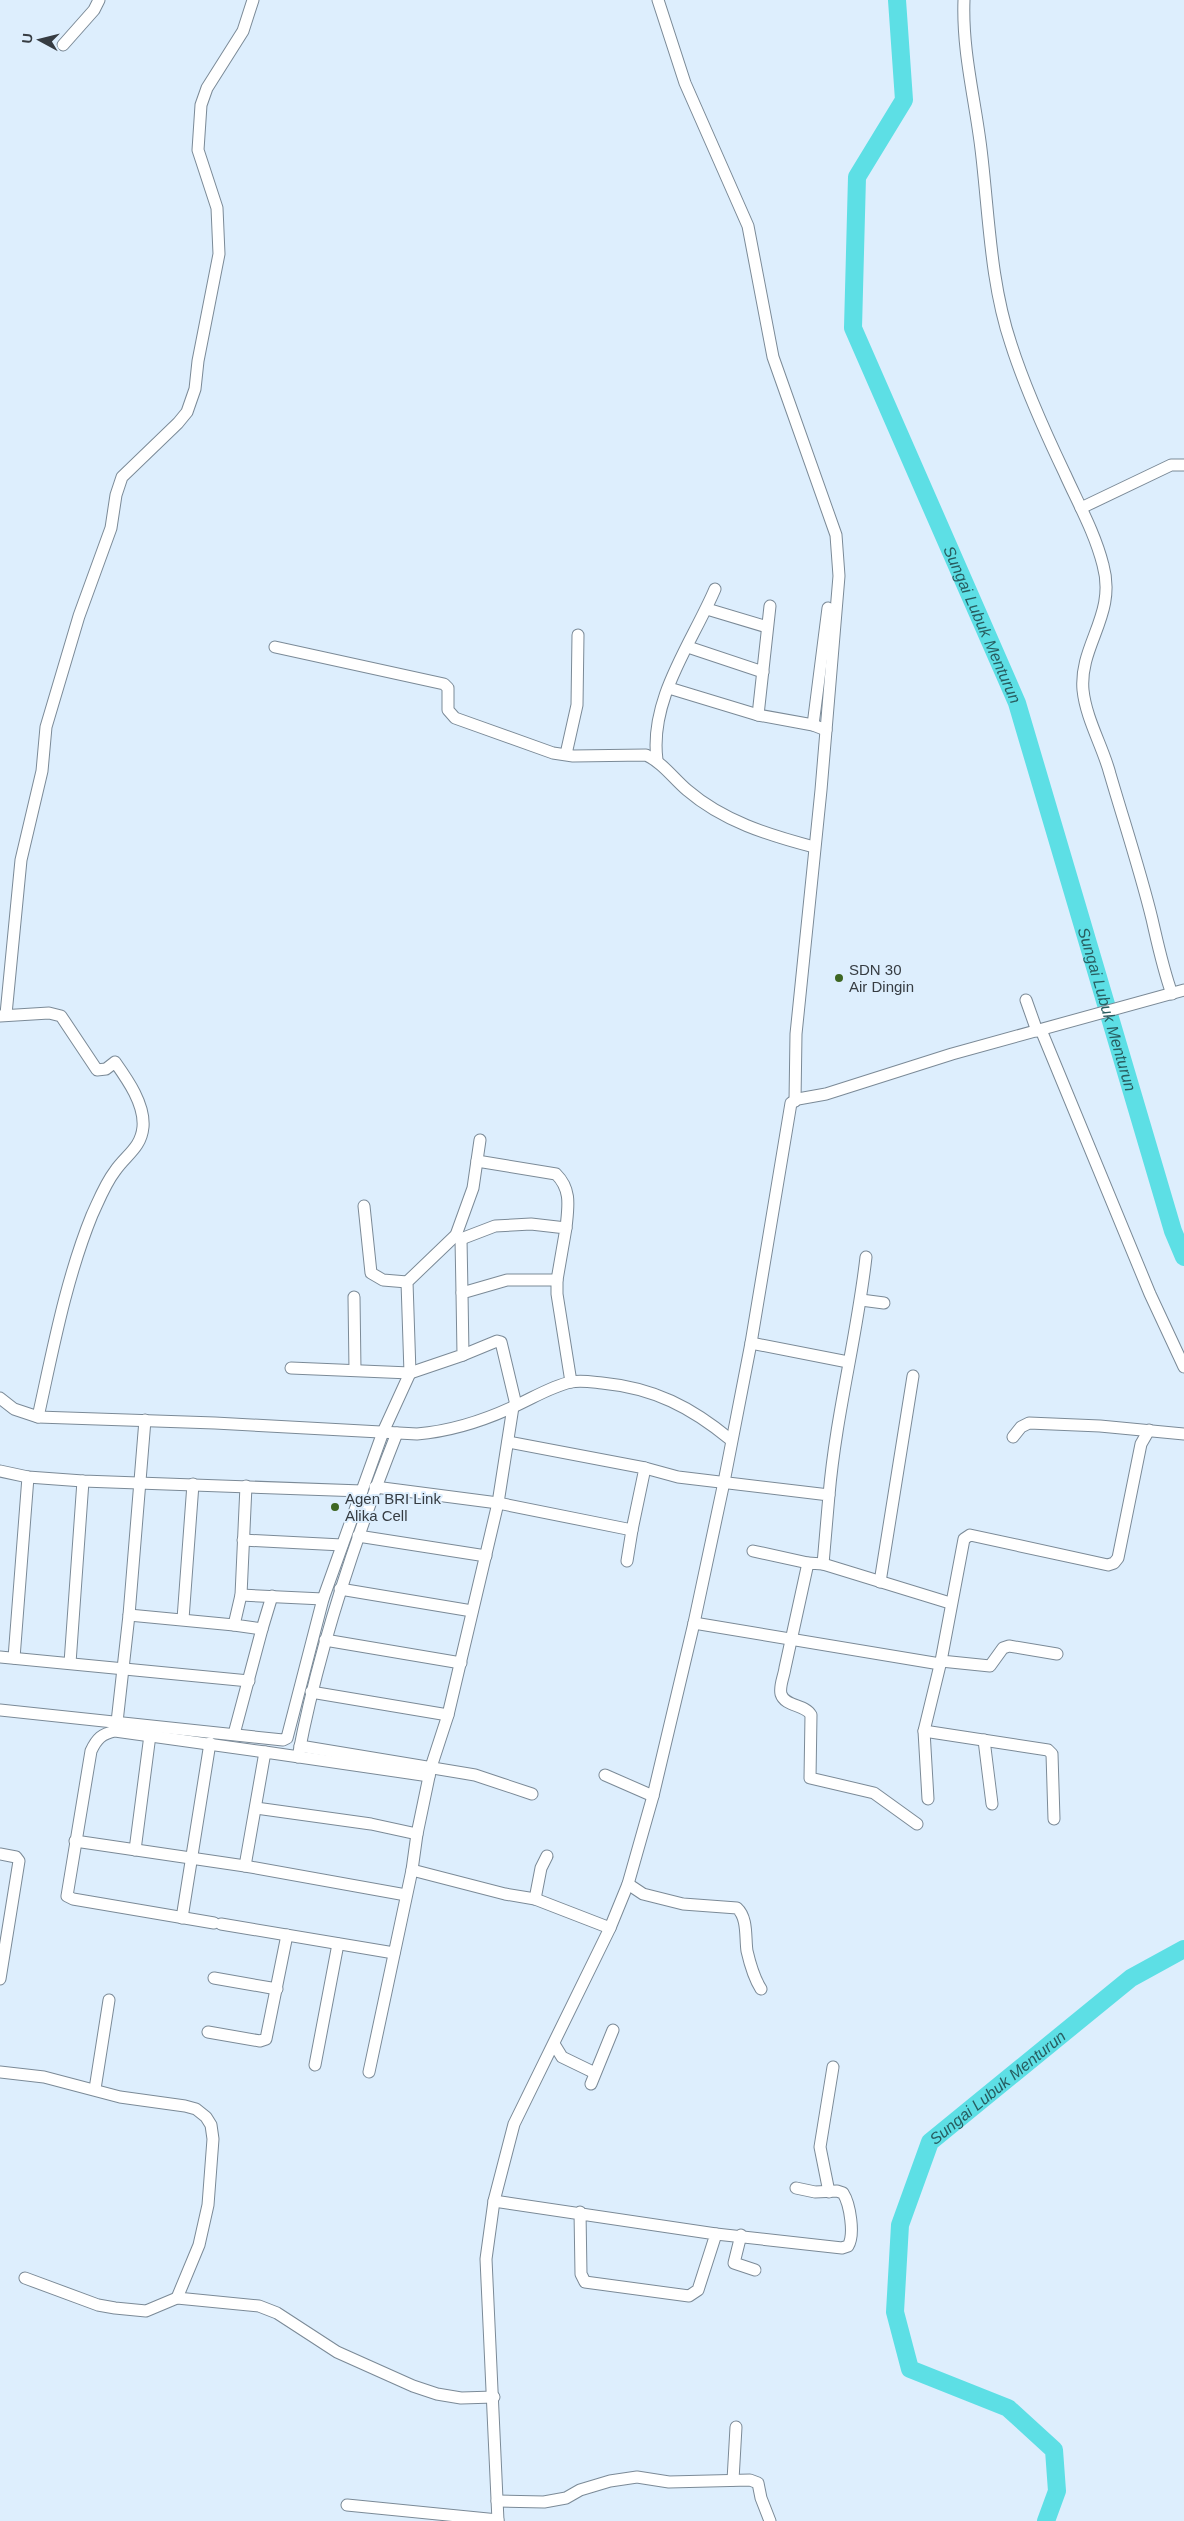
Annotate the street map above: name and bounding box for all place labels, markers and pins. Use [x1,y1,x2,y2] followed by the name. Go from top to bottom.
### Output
[849,961,914,995] place label: SDN 30 Air Dingin
[833,972,845,984] marker: SDN 30 Air Dingin
[345,1490,441,1524] place label: Agen BRI Link Alika Cell
[329,1501,341,1513] marker: Agen BRI Link Alika Cell

